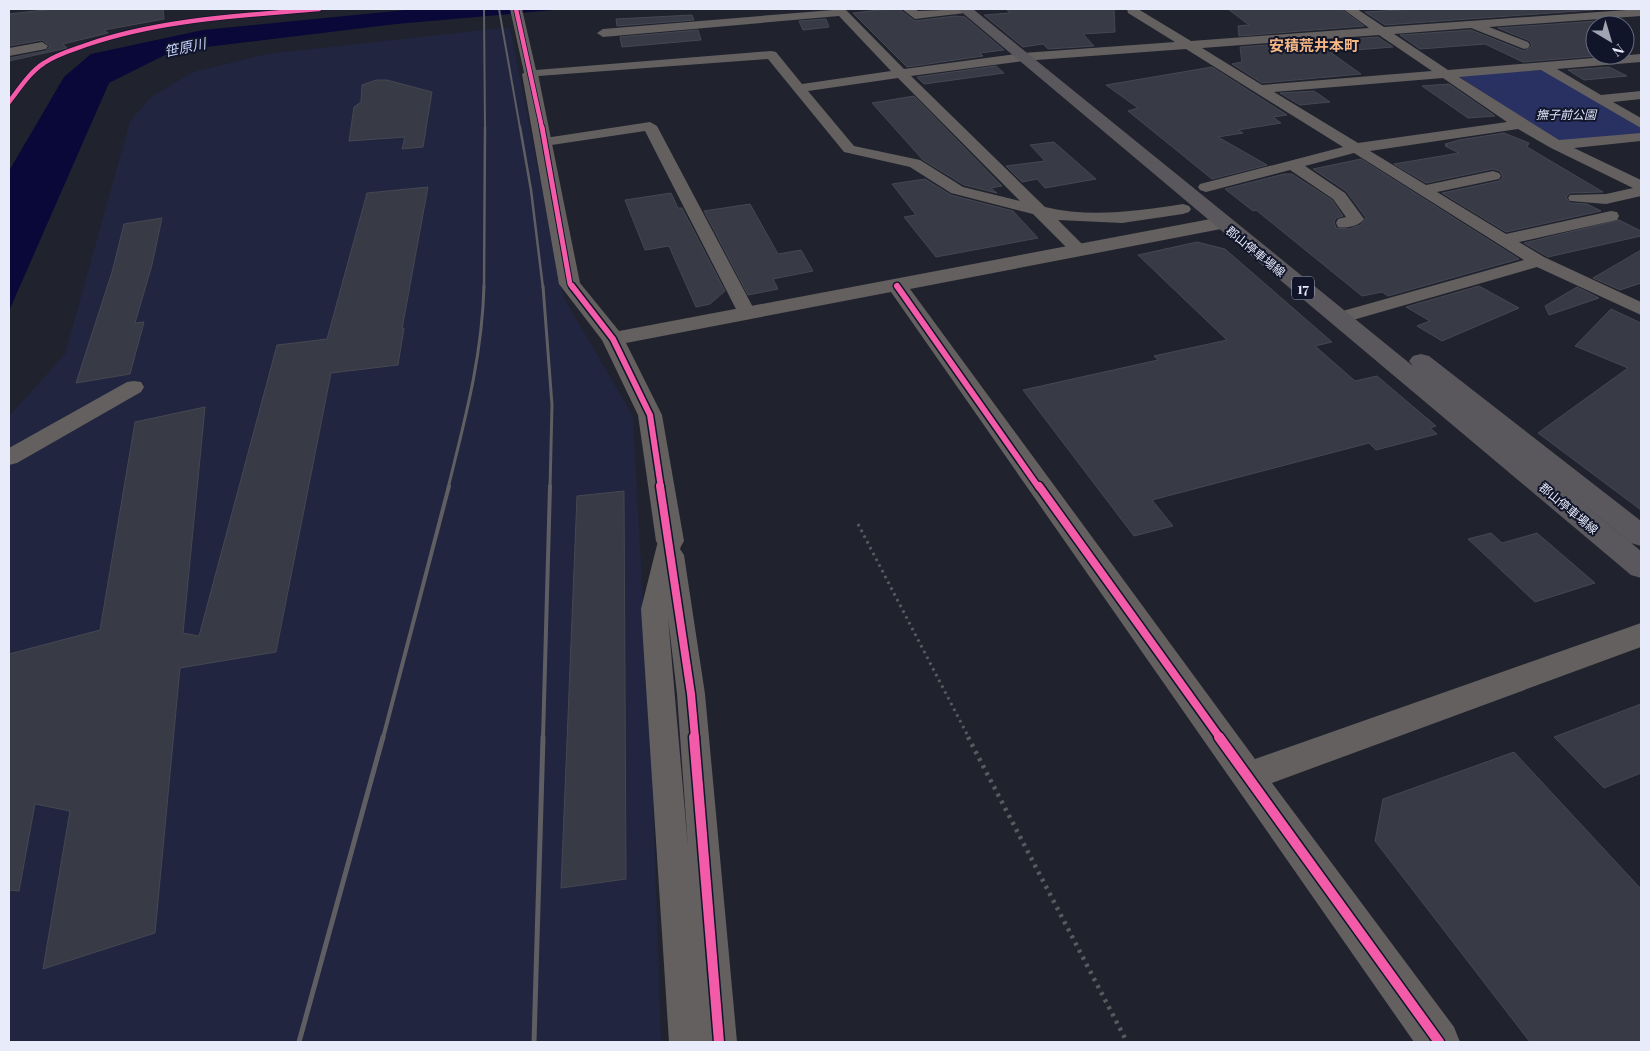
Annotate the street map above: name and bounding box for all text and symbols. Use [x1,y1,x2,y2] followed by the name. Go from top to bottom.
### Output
[1585,15,1635,65] north arrow
[162,33,209,61] water label: 笹原川
[1269,35,1359,55] district label: 安積荒井本町
[1608,40,1628,61] text: N
[1536,106,1598,122] park label: 撫子前公園
[1223,222,1289,280] street label: 郡山停車場線
[1292,276,1314,300] road number: 17
[1536,479,1602,537] street label: 郡山停車場線

